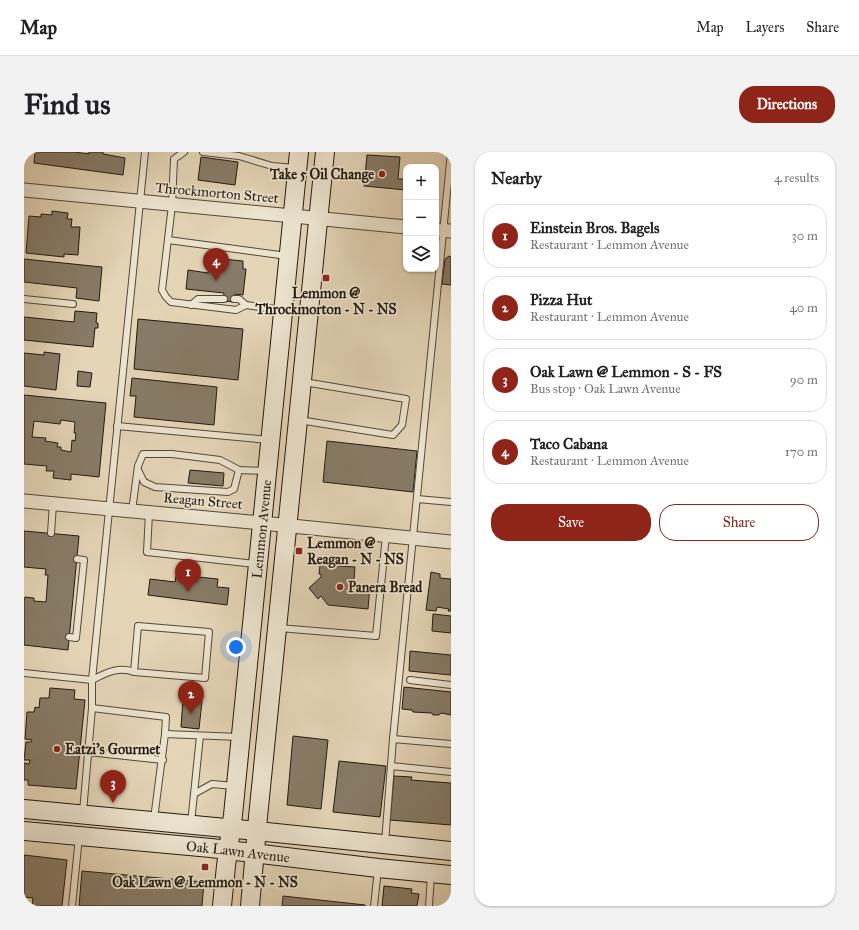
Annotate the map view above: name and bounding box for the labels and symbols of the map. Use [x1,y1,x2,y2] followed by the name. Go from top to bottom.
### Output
[269,166,374,184] place label: Take 5 Oil Change
[377,169,387,179] marker: Take 5 Oil Change
[155,179,279,207] street label: Throckmorton Street
[203,248,229,281] pin: 4
[321,273,331,283] marker: Lemmon @ Throckmorton - N - NS
[254,285,397,318] place label: Lemmon @ Throckmorton - N - NS
[248,479,275,579] street label: Lemmon Avenue
[163,489,243,513] street label: Reagan Street
[307,535,404,569] place label: Lemmon @ Reagan - N - NS
[294,546,304,556] marker: Lemmon @ Reagan - N - NS
[175,559,201,592] pin: 1
[348,579,423,596] place label: Panera Bread
[335,582,345,592] marker: Panera Bread
[226,637,246,657] your location
[178,681,204,714] pin: 2
[65,741,160,758] place label: Eatzi's Gourmet
[52,744,62,754] marker: Eatzi's Gourmet
[100,770,126,803] pin: 3
[185,837,291,866] street label: Oak Lawn Avenue
[200,862,210,872] marker: Oak Lawn @ Lemmon - N - NS
[112,874,298,891] place label: Oak Lawn @ Lemmon - N - NS

